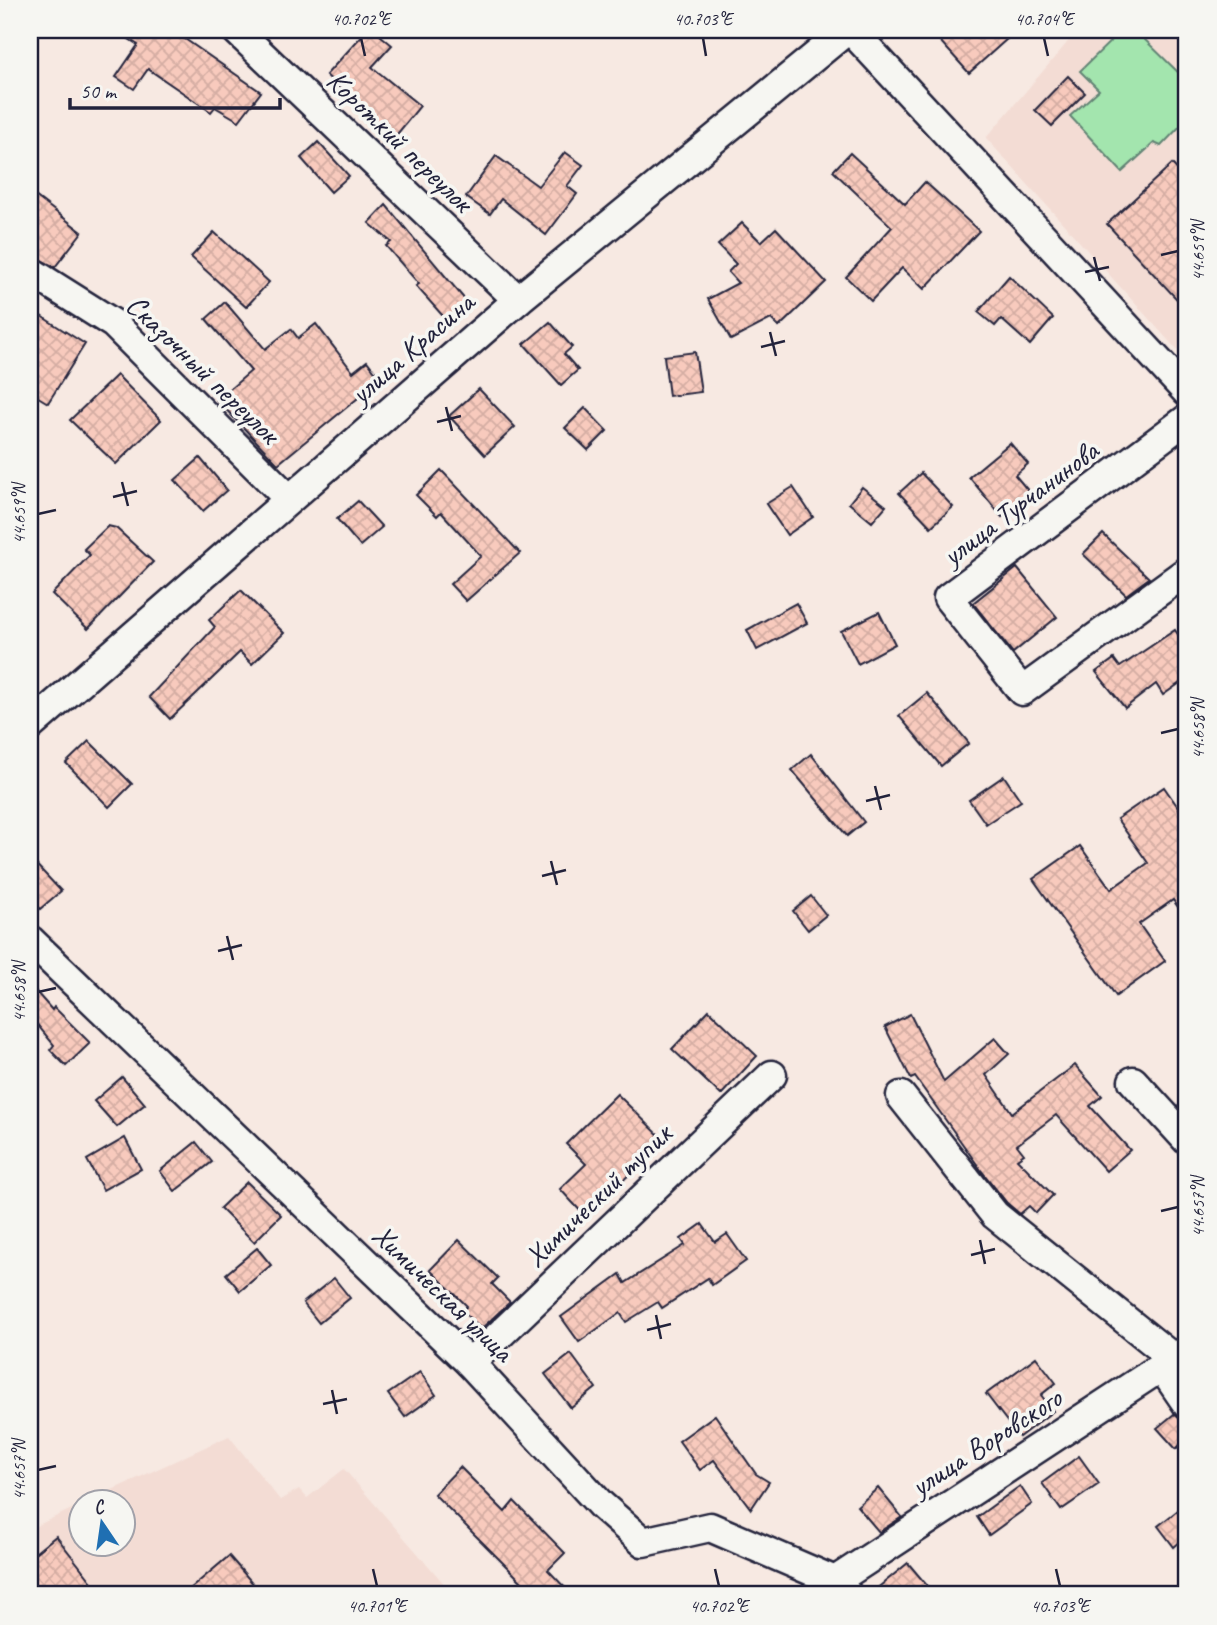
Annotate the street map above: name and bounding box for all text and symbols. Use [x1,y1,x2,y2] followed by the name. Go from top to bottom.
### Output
[332,8,393,30] text: 40.702°E
[674,8,735,30] text: 40.703°E
[1015,8,1076,30] text: 40.704°E
[319,62,483,222] street label: Короткий переулок
[70,66,280,110] scale bar
[80,78,118,104] text: 50 m
[1187,218,1209,281] text: 44.659°N
[341,282,484,414] street label: улица Красина
[118,286,290,454] street label: Сказочный переулок
[933,431,1107,575] street label: улица Турчанинова
[8,481,30,544] text: 44.659°N
[1187,696,1209,759] text: 44.658°N
[8,959,30,1022] text: 44.658°N
[516,1114,681,1275] street label: Химический тупик
[1187,1174,1209,1237] text: 44.657°N
[364,1216,523,1371] street label: Химическая улица
[901,1378,1070,1506] street label: улица Воровского
[8,1437,30,1500] text: 44.657°N
[66,1488,136,1558] north arrow
[91,1494,108,1520] text: С
[348,1595,409,1617] text: 40.701°E
[690,1595,751,1617] text: 40.702°E
[1031,1595,1092,1617] text: 40.703°E

